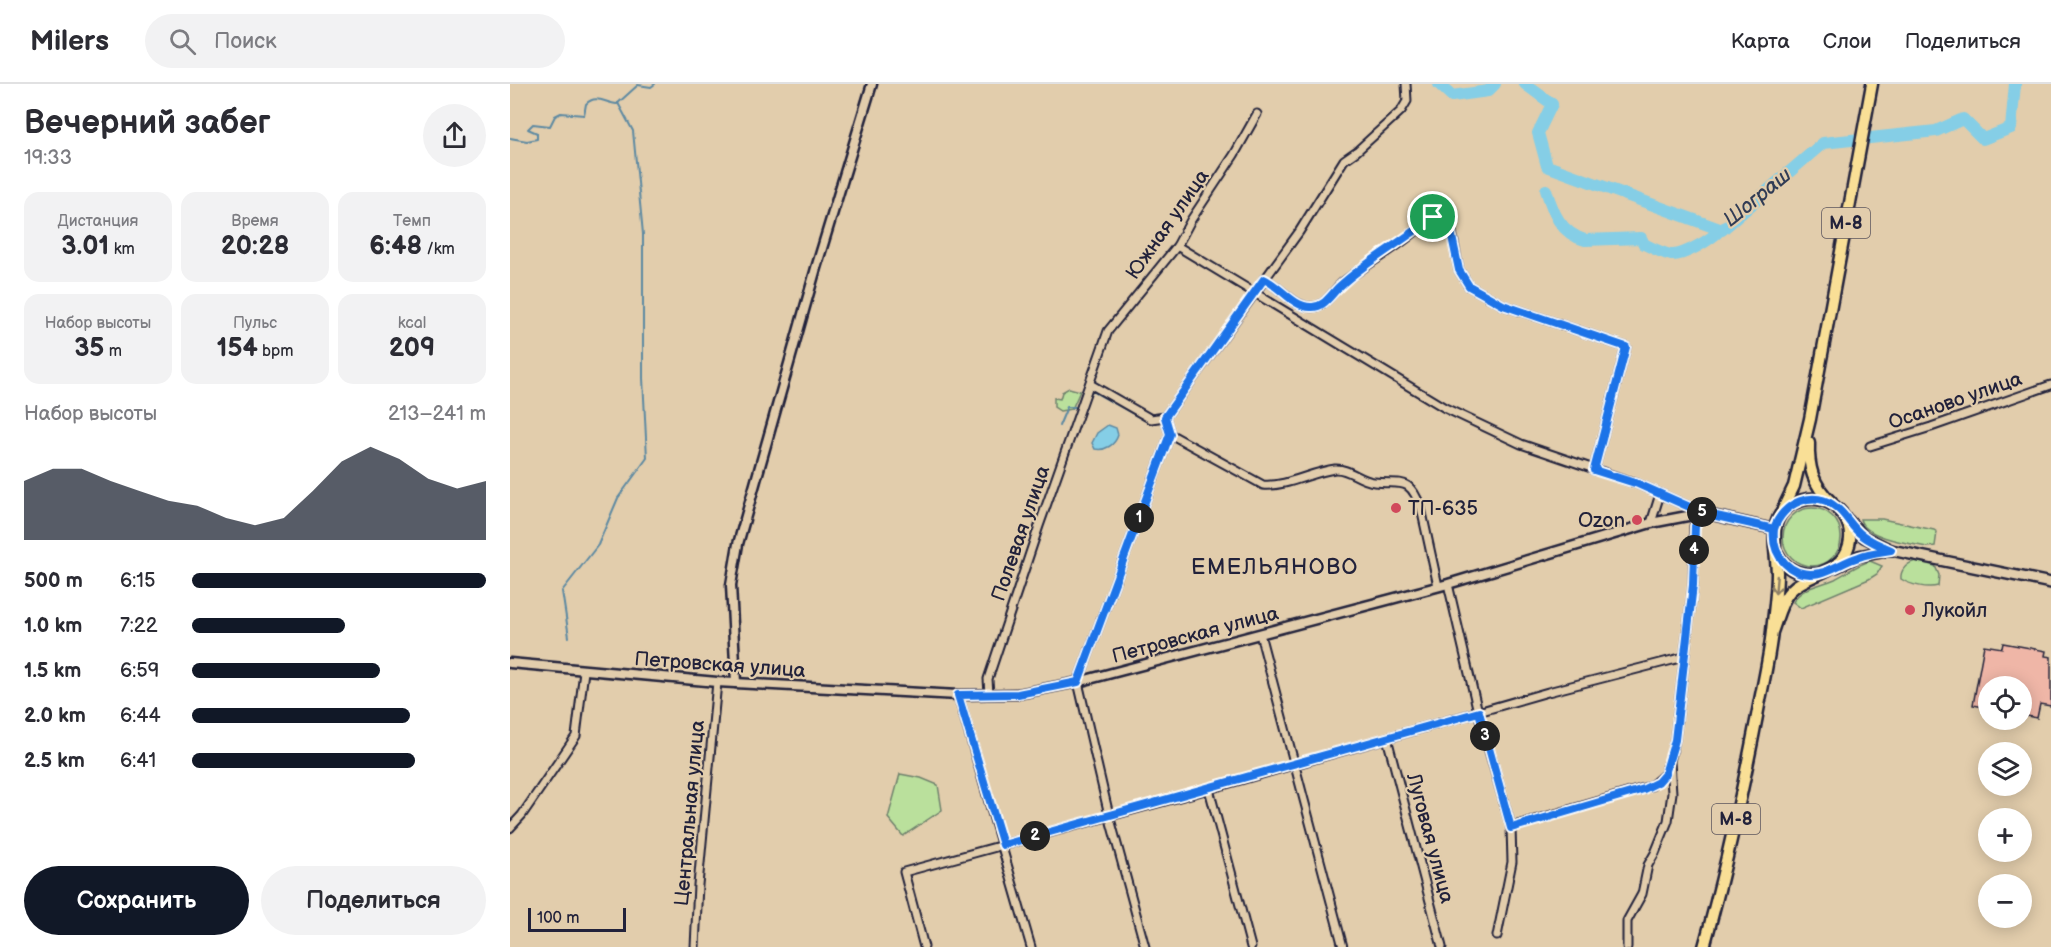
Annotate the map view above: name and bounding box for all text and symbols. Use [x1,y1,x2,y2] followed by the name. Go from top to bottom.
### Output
[145,14,565,68] search box
[30,25,109,58] text: Milers
[166,25,199,58] icon: search
[214,28,277,55] text: Поиск
[1731,29,1790,54] text: Карта
[1823,29,1872,54] text: Слои
[1905,29,2021,54] text: Поделиться
[24,103,271,143] text: Вечерний забег
[423,104,486,167] button: share
[24,146,72,170] text: 19:33
[1718,163,1796,232] water label: Шограш
[1121,165,1215,284] street label: Южная улица
[1407,191,1458,242] pin
[1416,200,1449,233] icon: arrive
[1822,208,1870,238] road number: М-8
[58,212,138,231] text: Дистанция
[231,212,279,231] text: Время
[393,212,431,231] text: Темп
[61,231,109,262] text: 3.01
[221,231,289,262] text: 20:28
[369,231,422,262] text: 6:48
[109,240,135,259] text: km
[422,240,455,259] text: /km
[45,314,151,333] text: Набор высоты
[233,314,277,333] text: Пульс
[398,314,426,333] text: kcal
[74,333,104,364] text: 35
[216,333,258,364] text: 154
[389,333,435,364] text: 209
[104,342,122,361] text: m
[258,342,294,361] text: bpm
[1886,367,2025,435] street label: Осаново улица
[24,402,157,426] text: Набор высоты
[388,402,486,426] text: 213–241 m
[987,462,1055,604] street label: Полевая улица
[1408,497,1478,521] place label: ТП-635
[1687,497,1717,527] pin: 5
[1389,501,1403,515] marker: ТП-635
[1697,502,1707,521] text: 5
[1124,503,1154,533] pin: 1
[1136,508,1142,527] text: 1
[1578,509,1625,533] place label: Ozon
[1630,513,1644,527] marker: Ozon
[1679,535,1709,565] pin: 4
[1689,540,1699,559] text: 4
[1191,554,1359,581] district label: ЕМЕЛЬЯНОВО
[24,569,83,593] text: 500 m
[120,569,155,593] text: 6:15
[1770,574,1781,594] one-way arrow
[1921,599,1987,623] place label: Лукойл
[1109,601,1281,669] street label: Петровская улица
[1903,603,1917,617] marker: Лукойл
[24,614,82,638] text: 1.0 km
[120,614,157,638] text: 7:22
[634,647,806,683] street label: Петровская улица
[24,659,81,683] text: 1.5 km
[120,659,159,683] text: 6:59
[1978,676,2032,928] map controls
[1978,676,2032,730] button: locate
[24,704,86,728] text: 2.0 km
[120,704,161,728] text: 6:44
[670,719,710,907] street label: Центральная улица
[1470,721,1500,751] pin: 3
[1480,726,1490,745] text: 3
[1978,742,2032,796] button: layers
[24,749,85,773] text: 2.5 km
[120,749,156,773] text: 6:41
[1401,770,1459,906] street label: Луговая улица
[1712,804,1760,834] road number: М-8
[1978,808,2032,862] button: +
[1020,821,1050,851] pin: 2
[1030,826,1040,845] text: 2
[24,866,249,935] button: Сохранить
[261,866,486,935] button: Поделиться
[1978,874,2032,928] button: −
[528,905,626,932] scale bar
[537,909,580,928] text: 100 m

